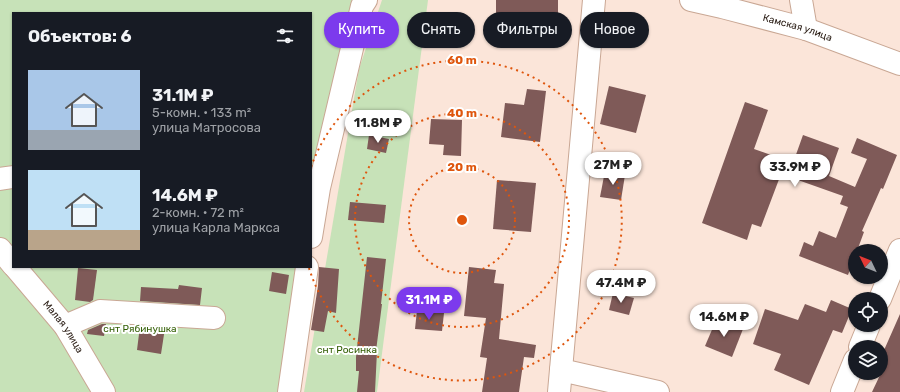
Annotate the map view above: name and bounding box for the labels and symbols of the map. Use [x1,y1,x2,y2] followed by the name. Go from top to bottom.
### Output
[761,12,834,44] street label: Камская улица
[447,53,477,67] text: 60 m
[447,106,477,120] text: 40 m
[341,110,415,144] pin: 11.8M ₽
[585,152,641,186] pin: 27M ₽
[758,154,832,188] pin: 33.9M ₽
[447,160,477,174] text: 20 m
[455,213,469,227] centre of rings
[848,244,888,284] north arrow
[584,270,658,304] pin: 47.4M ₽
[392,287,466,321] pin: 31.1M ₽
[40,298,86,355] street label: Малая улица
[687,304,761,338] pin: 14.6M ₽
[103,323,177,335] park label: снт Рябинушка
[317,344,377,356] park label: снт Росинка

